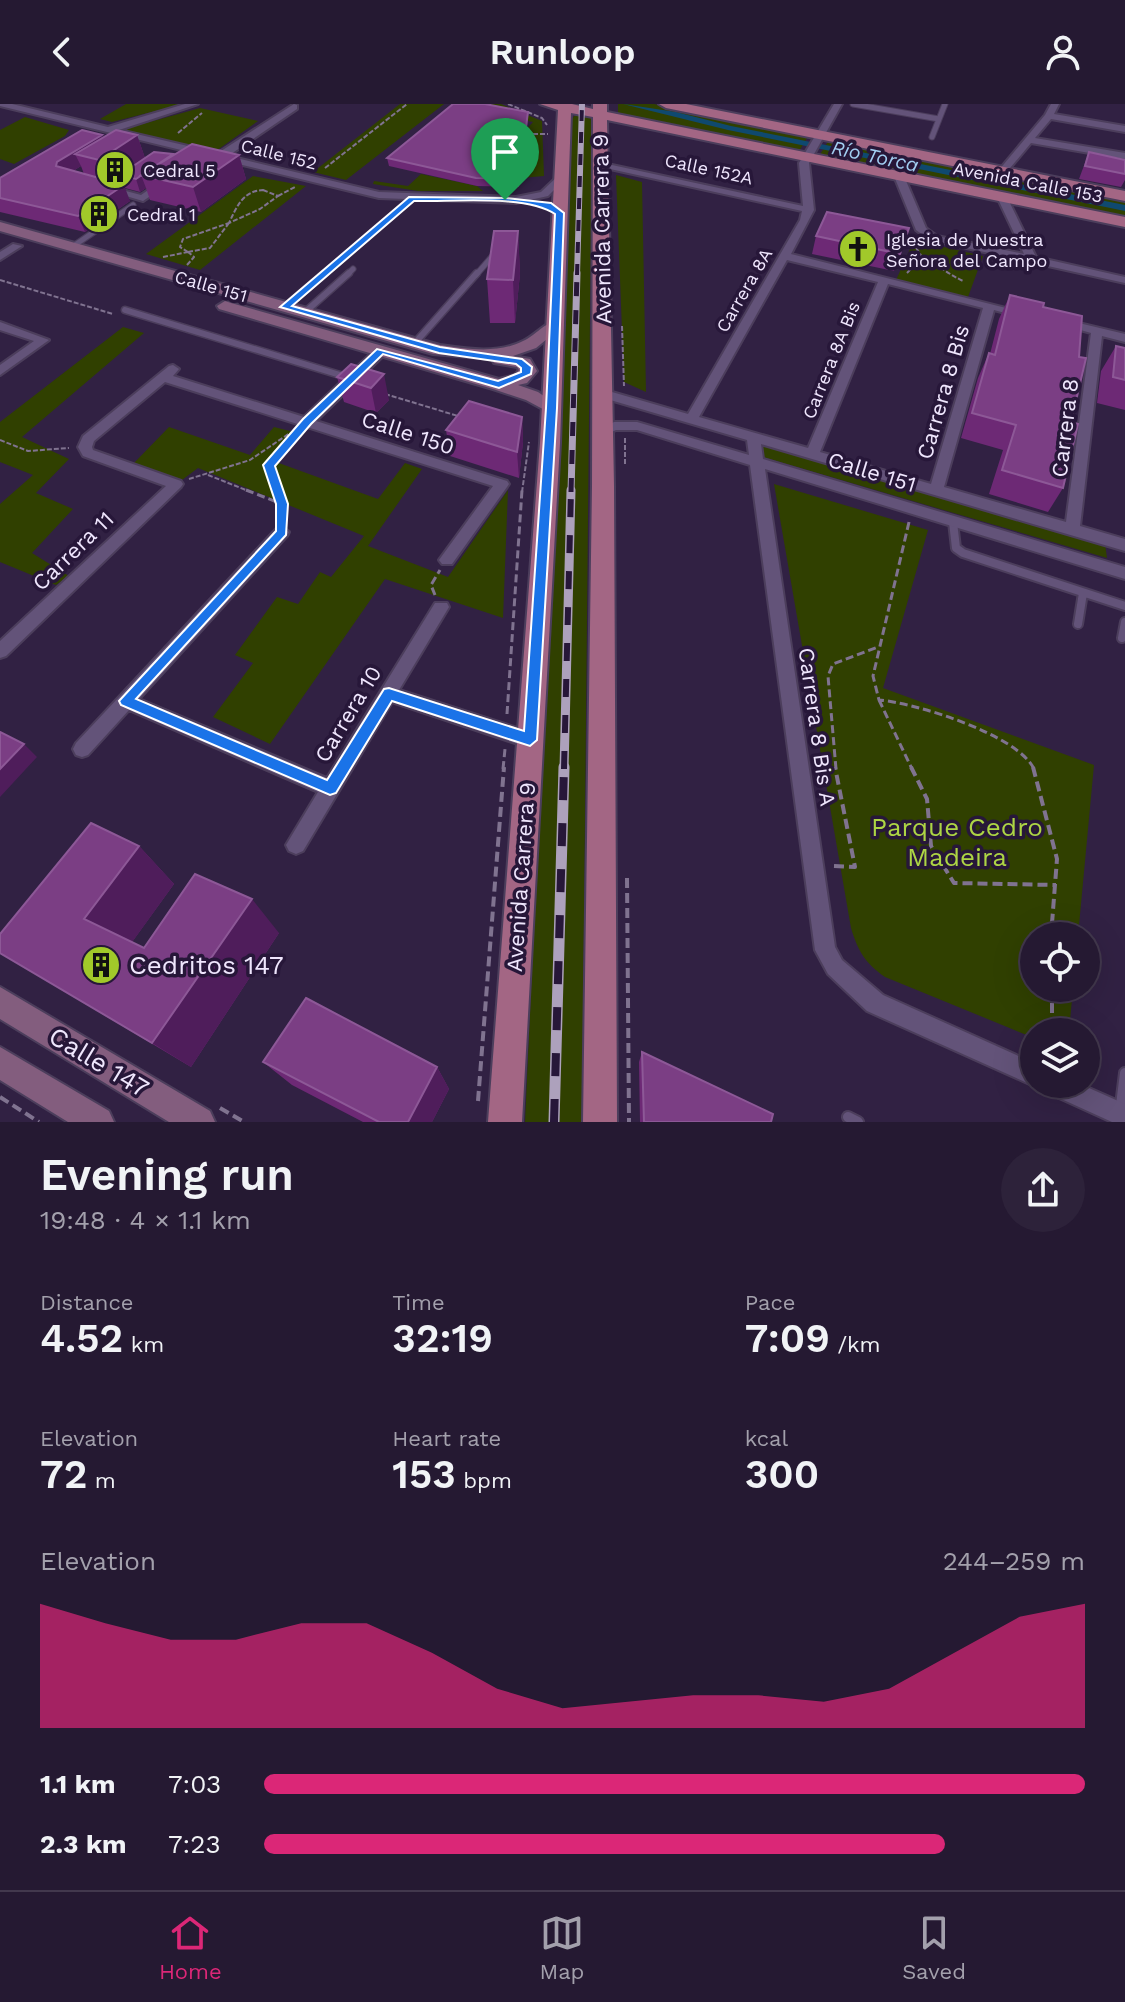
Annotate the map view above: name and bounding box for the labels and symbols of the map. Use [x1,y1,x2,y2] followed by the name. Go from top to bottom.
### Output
[471,118,539,200] pin
[239,134,319,174] street label: Calle 152
[588,134,616,324] street label: Avenida Carrera 9
[829,135,921,177] water label: Río Torca
[94,149,136,191] building icon: Cedral 5
[663,149,755,189] street label: Calle 152A
[951,157,1105,207] street label: Avenida Calle 153
[143,160,216,181] place label: Cedral 5
[78,193,120,235] building icon: Cedral 1
[127,204,196,225] place label: Cedral 1
[837,228,879,270] church icon: Iglesia de Nuestra Señora del Campo
[886,229,1047,271] place label: Iglesia de Nuestra Señora del Campo
[712,244,776,336] street label: Carrera 8A
[172,266,250,306] street label: Calle 151
[798,298,864,422] street label: Carrera 8A Bis
[912,322,974,462] street label: Carrera 8 Bis
[1047,377,1083,479] street label: Carrera 8
[359,406,457,460] street label: Calle 150
[825,447,919,497] street label: Calle 151
[27,506,119,596] street label: Carrera 11
[793,646,841,808] street label: Carrera 8 Bis A
[310,661,386,767] street label: Carrera 10
[502,781,540,973] street label: Avenida Carrera 9
[871,812,1043,872] park label: Parque Cedro Madeira
[80,944,122,986] building icon: Cedritos 147
[129,950,284,980] place label: Cedritos 147
[44,1021,154,1103] street label: Calle 147

